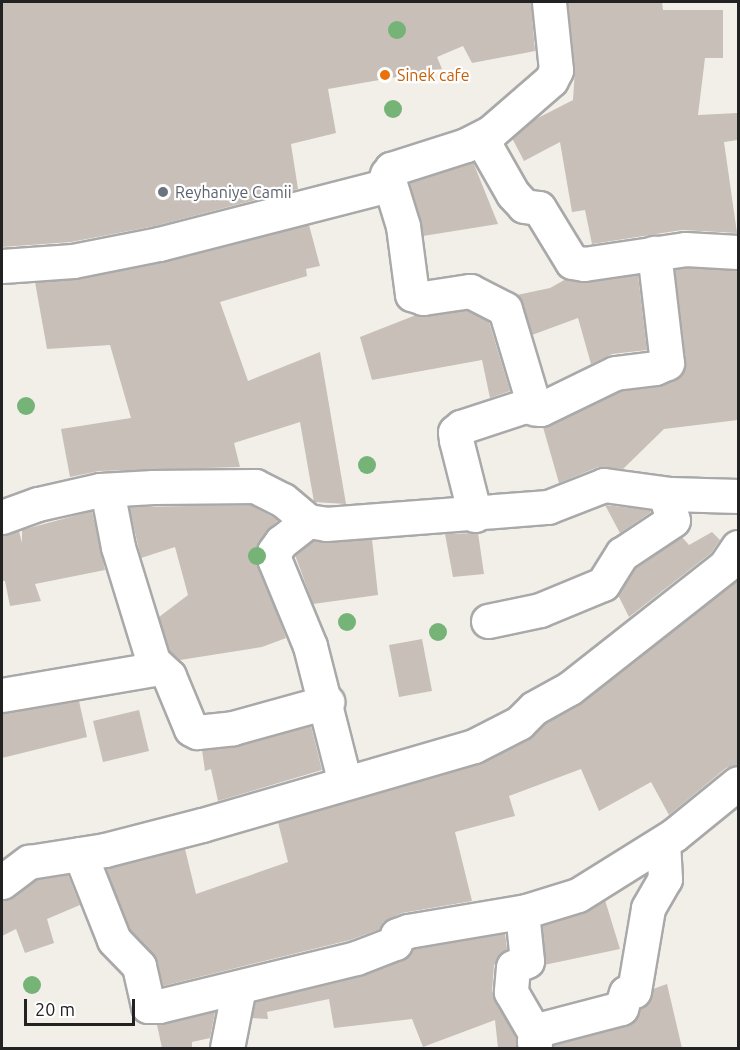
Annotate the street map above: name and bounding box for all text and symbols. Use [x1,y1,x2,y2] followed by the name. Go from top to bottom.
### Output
[397,65,470,85] place label: Sinek cafe
[378,68,392,82] marker: Sinek cafe
[175,182,292,202] place label: Reyhaniye Camii
[156,185,170,199] marker: Reyhaniye Camii
[27,987,138,1025] scale bar
[35,999,75,1019] text: 20 m

